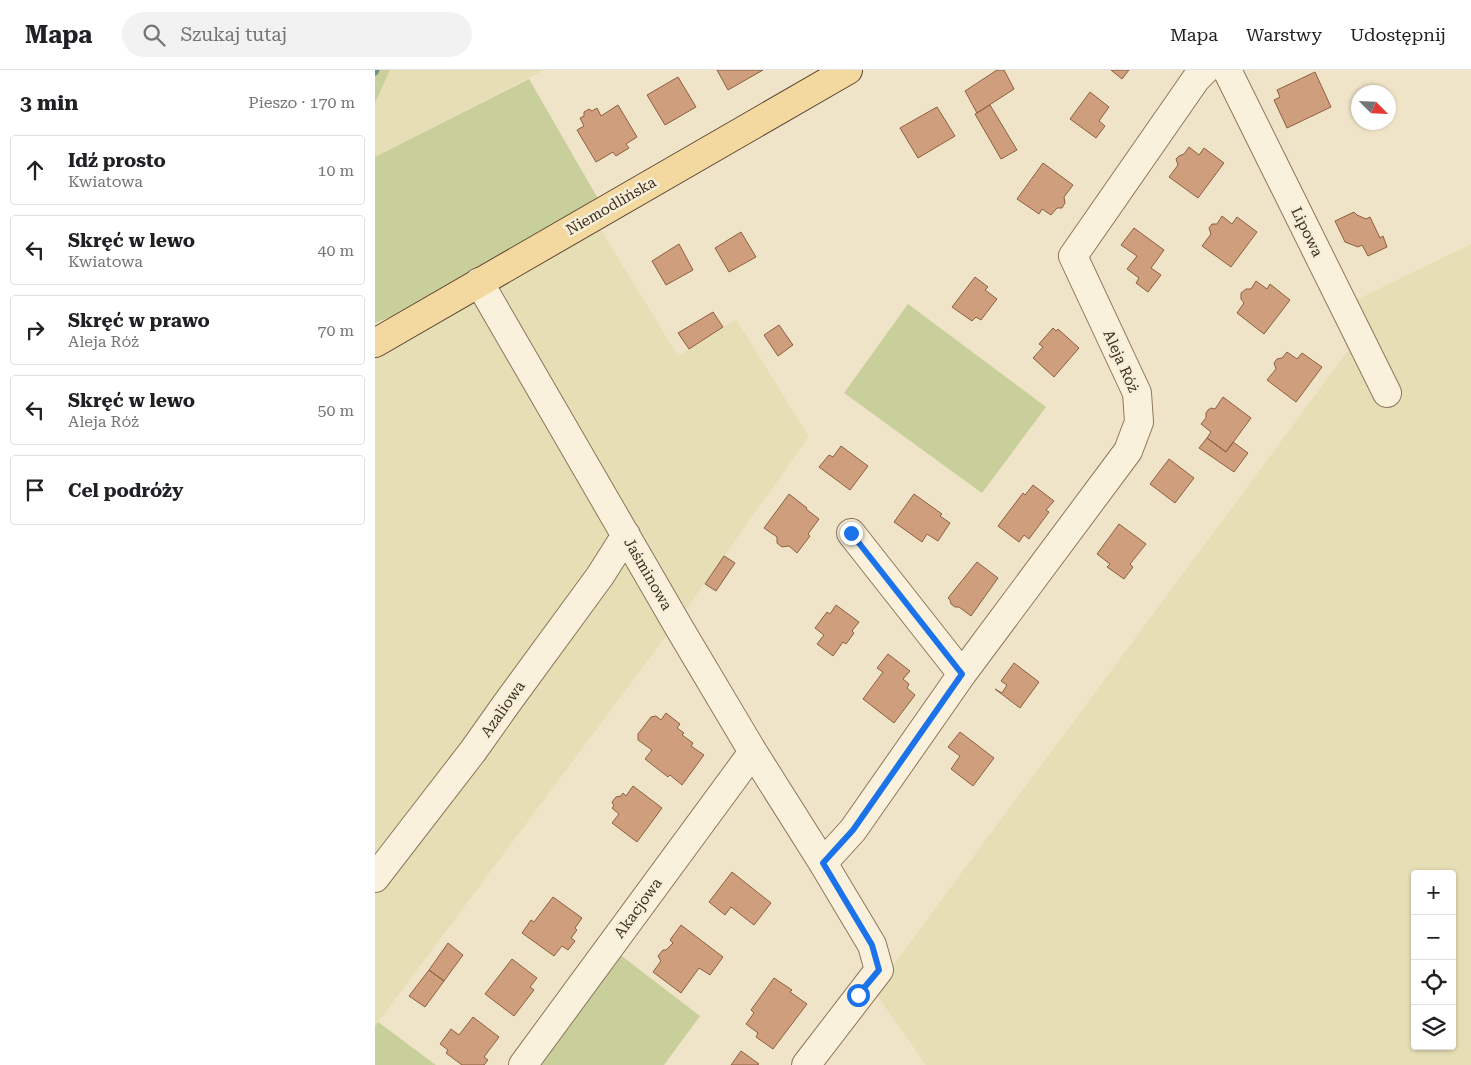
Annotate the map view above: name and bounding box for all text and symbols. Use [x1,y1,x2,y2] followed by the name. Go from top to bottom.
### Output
[122,12,472,57] search box
[25,21,92,49] text: Mapa
[140,21,168,49] icon: search
[180,23,287,46] text: Szukaj tutaj
[1170,24,1218,45] text: Mapa
[1246,24,1322,45] text: Warstwy
[1350,24,1446,45] text: Udostępnij
[1351,85,1396,130] north arrow
[20,91,78,115] text: 3 min
[248,93,355,112] text: Pieszo · 170 m
[68,149,166,172] text: Idź prosto
[21,156,49,184] icon: ahead
[317,161,354,180] text: 10 m
[68,172,143,191] text: Kwiatowa
[563,173,659,239] street label: Niemodlińska
[1287,204,1327,260] street label: Lipowa
[68,229,195,252] text: Skręć w lewo
[21,236,49,264] icon: left
[317,241,354,260] text: 40 m
[68,252,143,271] text: Kwiatowa
[68,309,210,332] text: Skręć w prawo
[21,316,49,344] icon: right
[317,321,354,340] text: 70 m
[1099,327,1143,395] street label: Aleja Róż
[68,332,139,351] text: Aleja Róż
[68,389,195,412] text: Skręć w lewo
[21,396,49,424] icon: left
[317,401,354,420] text: 50 m
[68,412,139,431] text: Aleja Róż
[21,476,49,504] icon: arrive
[68,479,183,502] text: Cel podróży
[840,522,863,545] route end
[620,535,676,613] street label: Jaśminowa
[477,677,529,741] street label: Azaliowa
[1411,870,1456,1050] map controls
[1411,870,1456,915] button: +
[610,874,666,942] street label: Akacjowa
[1411,915,1456,960] button: −
[1411,960,1456,1005] button: locate
[847,984,870,1007] route start
[1411,1005,1456,1050] button: layers

